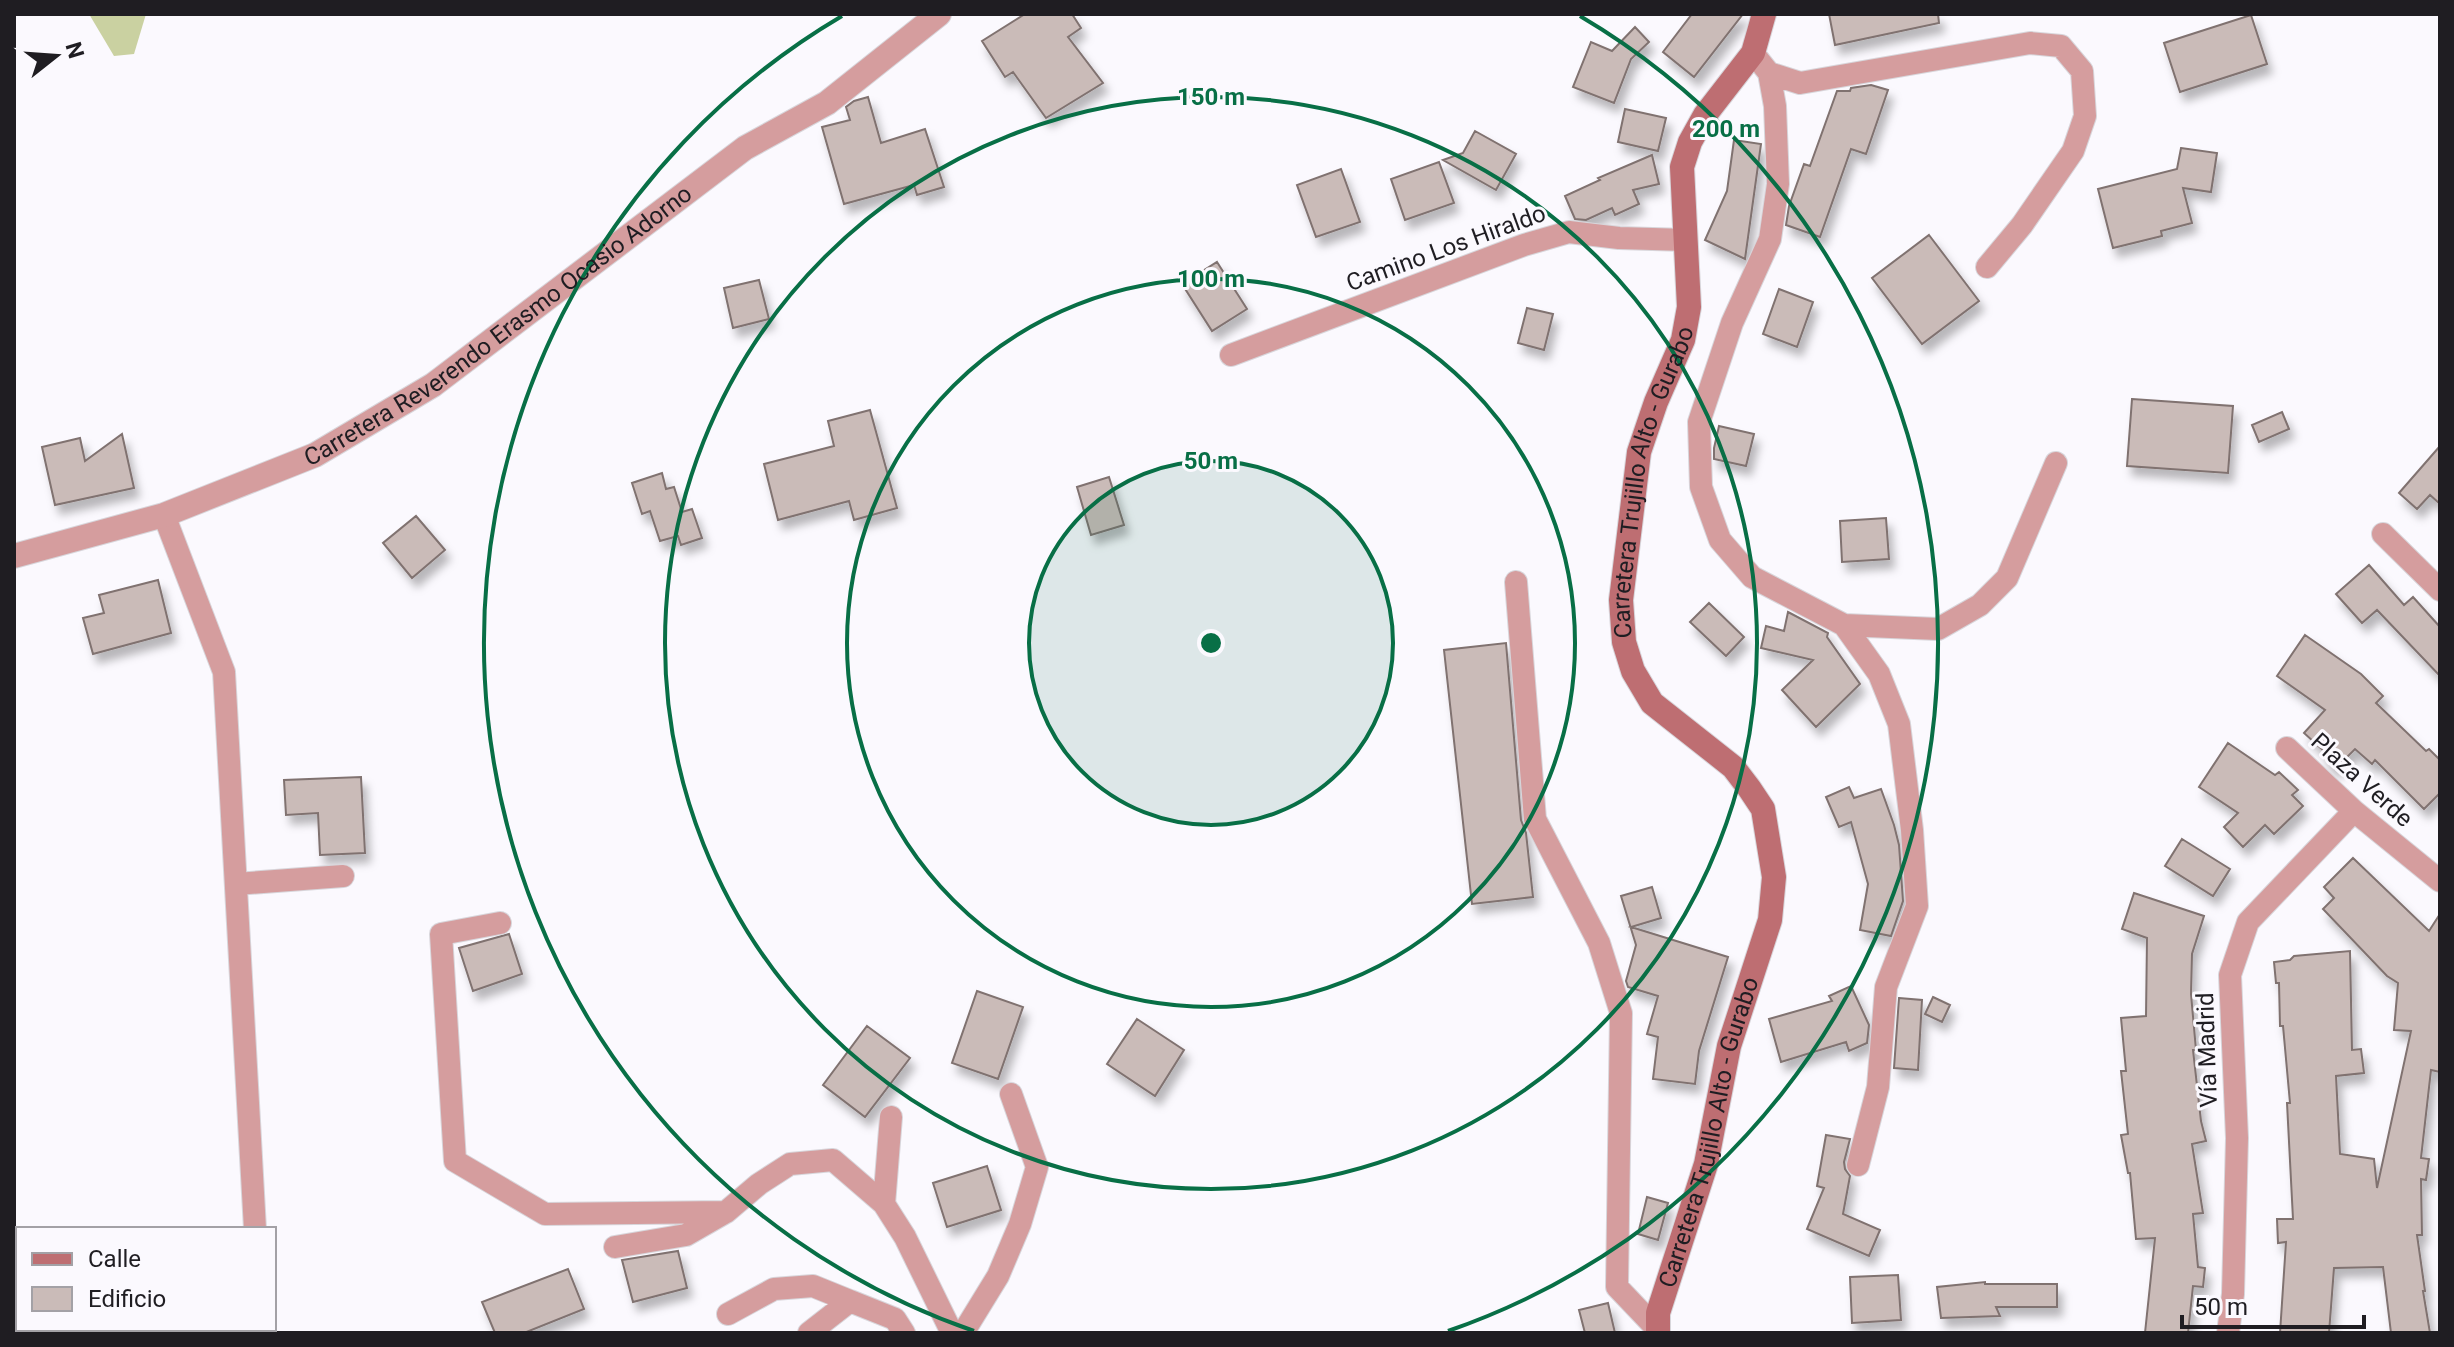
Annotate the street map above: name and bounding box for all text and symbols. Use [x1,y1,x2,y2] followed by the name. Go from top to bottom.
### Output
[16,16,96,96] north arrow
[60,39,89,61] text: N
[1177,83,1245,111] text: 150 m
[1692,115,1760,143] text: 200 m
[300,180,697,472] street label: Carretera Reverendo Erasmo Ocasio Adorno
[1342,199,1550,297] street label: Camino Los Hiraldo
[1177,265,1245,293] text: 100 m
[1607,325,1699,639] street label: Carretera Trujillo Alto - Gurabo
[1184,447,1238,475] text: 50 m
[1197,629,1225,657] centre of rings
[2306,727,2418,833] street label: Plaza Verde
[1653,973,1764,1291] street label: Carretera Trujillo Alto - Gurabo
[2191,992,2223,1108] street label: Vía Madrid
[16,1227,276,1331] legend
[88,1245,141,1273] text: Calle
[2182,1279,2364,1329] scale bar
[88,1285,166,1313] text: Edificio
[2194,1293,2248,1321] text: 50 m

